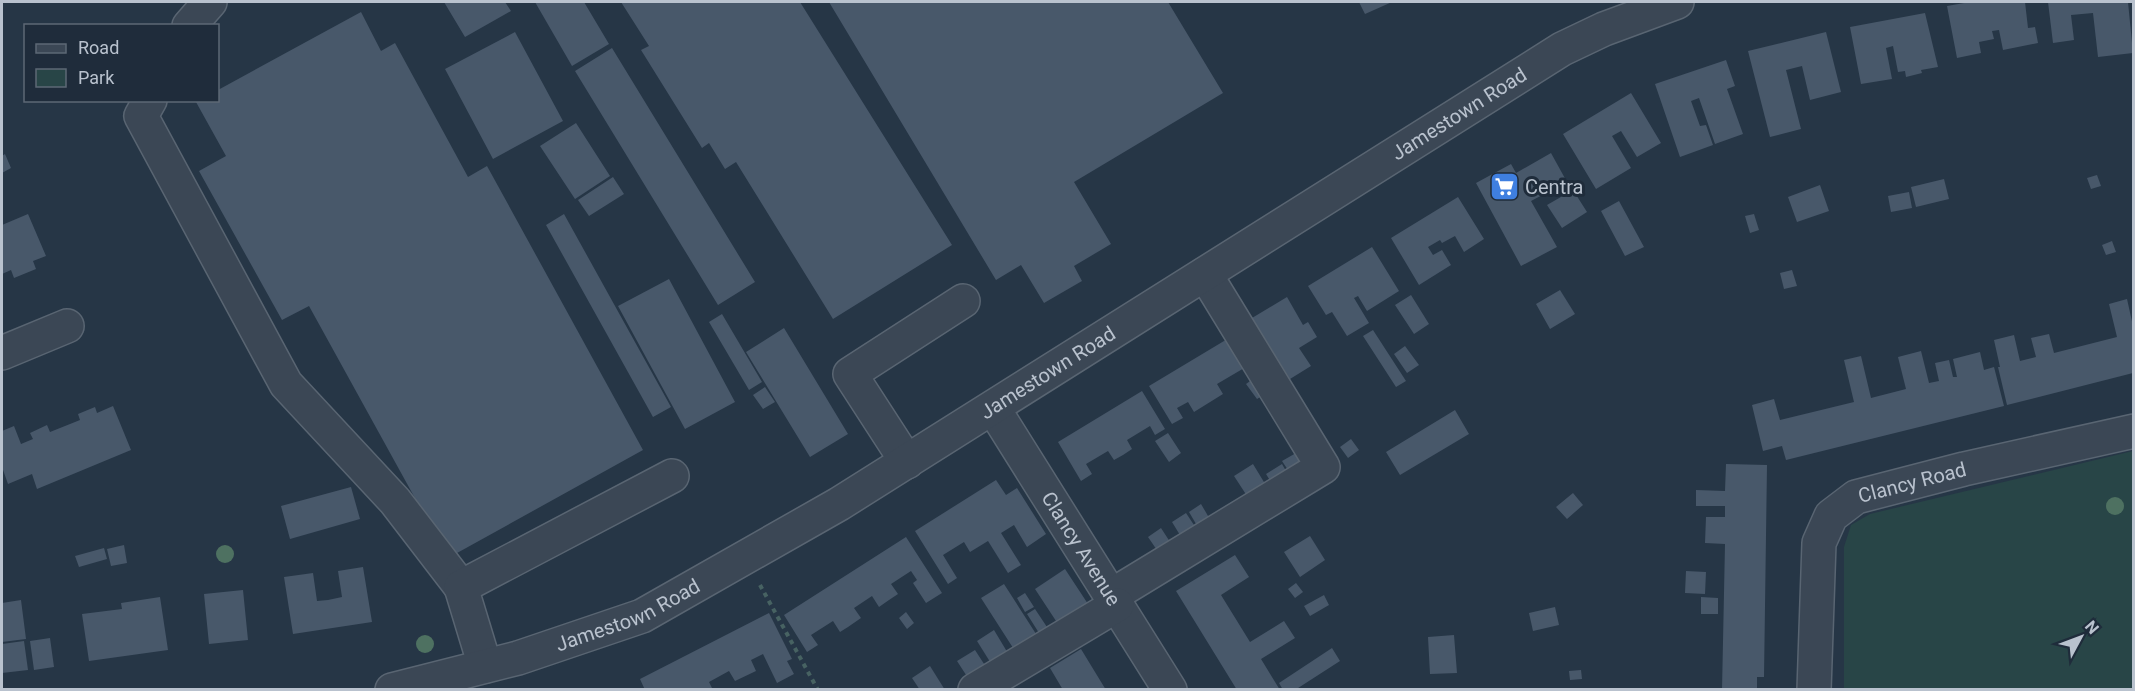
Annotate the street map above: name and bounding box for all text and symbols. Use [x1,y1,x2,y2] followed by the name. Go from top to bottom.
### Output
[24,24,219,102] legend
[78,37,119,58] text: Road
[1387,62,1531,165] street label: Jamestown Road
[78,67,115,88] text: Park
[1488,171,1520,203] supermarket icon: Centra
[1525,175,1583,199] place label: Centra
[976,321,1120,424] street label: Jamestown Road
[1856,457,1969,508] street label: Clancy Road
[1036,487,1126,610] street label: Clancy Avenue
[552,574,704,656] street label: Jamestown Road
[2051,607,2111,667] north arrow
[2081,617,2103,638] text: N

